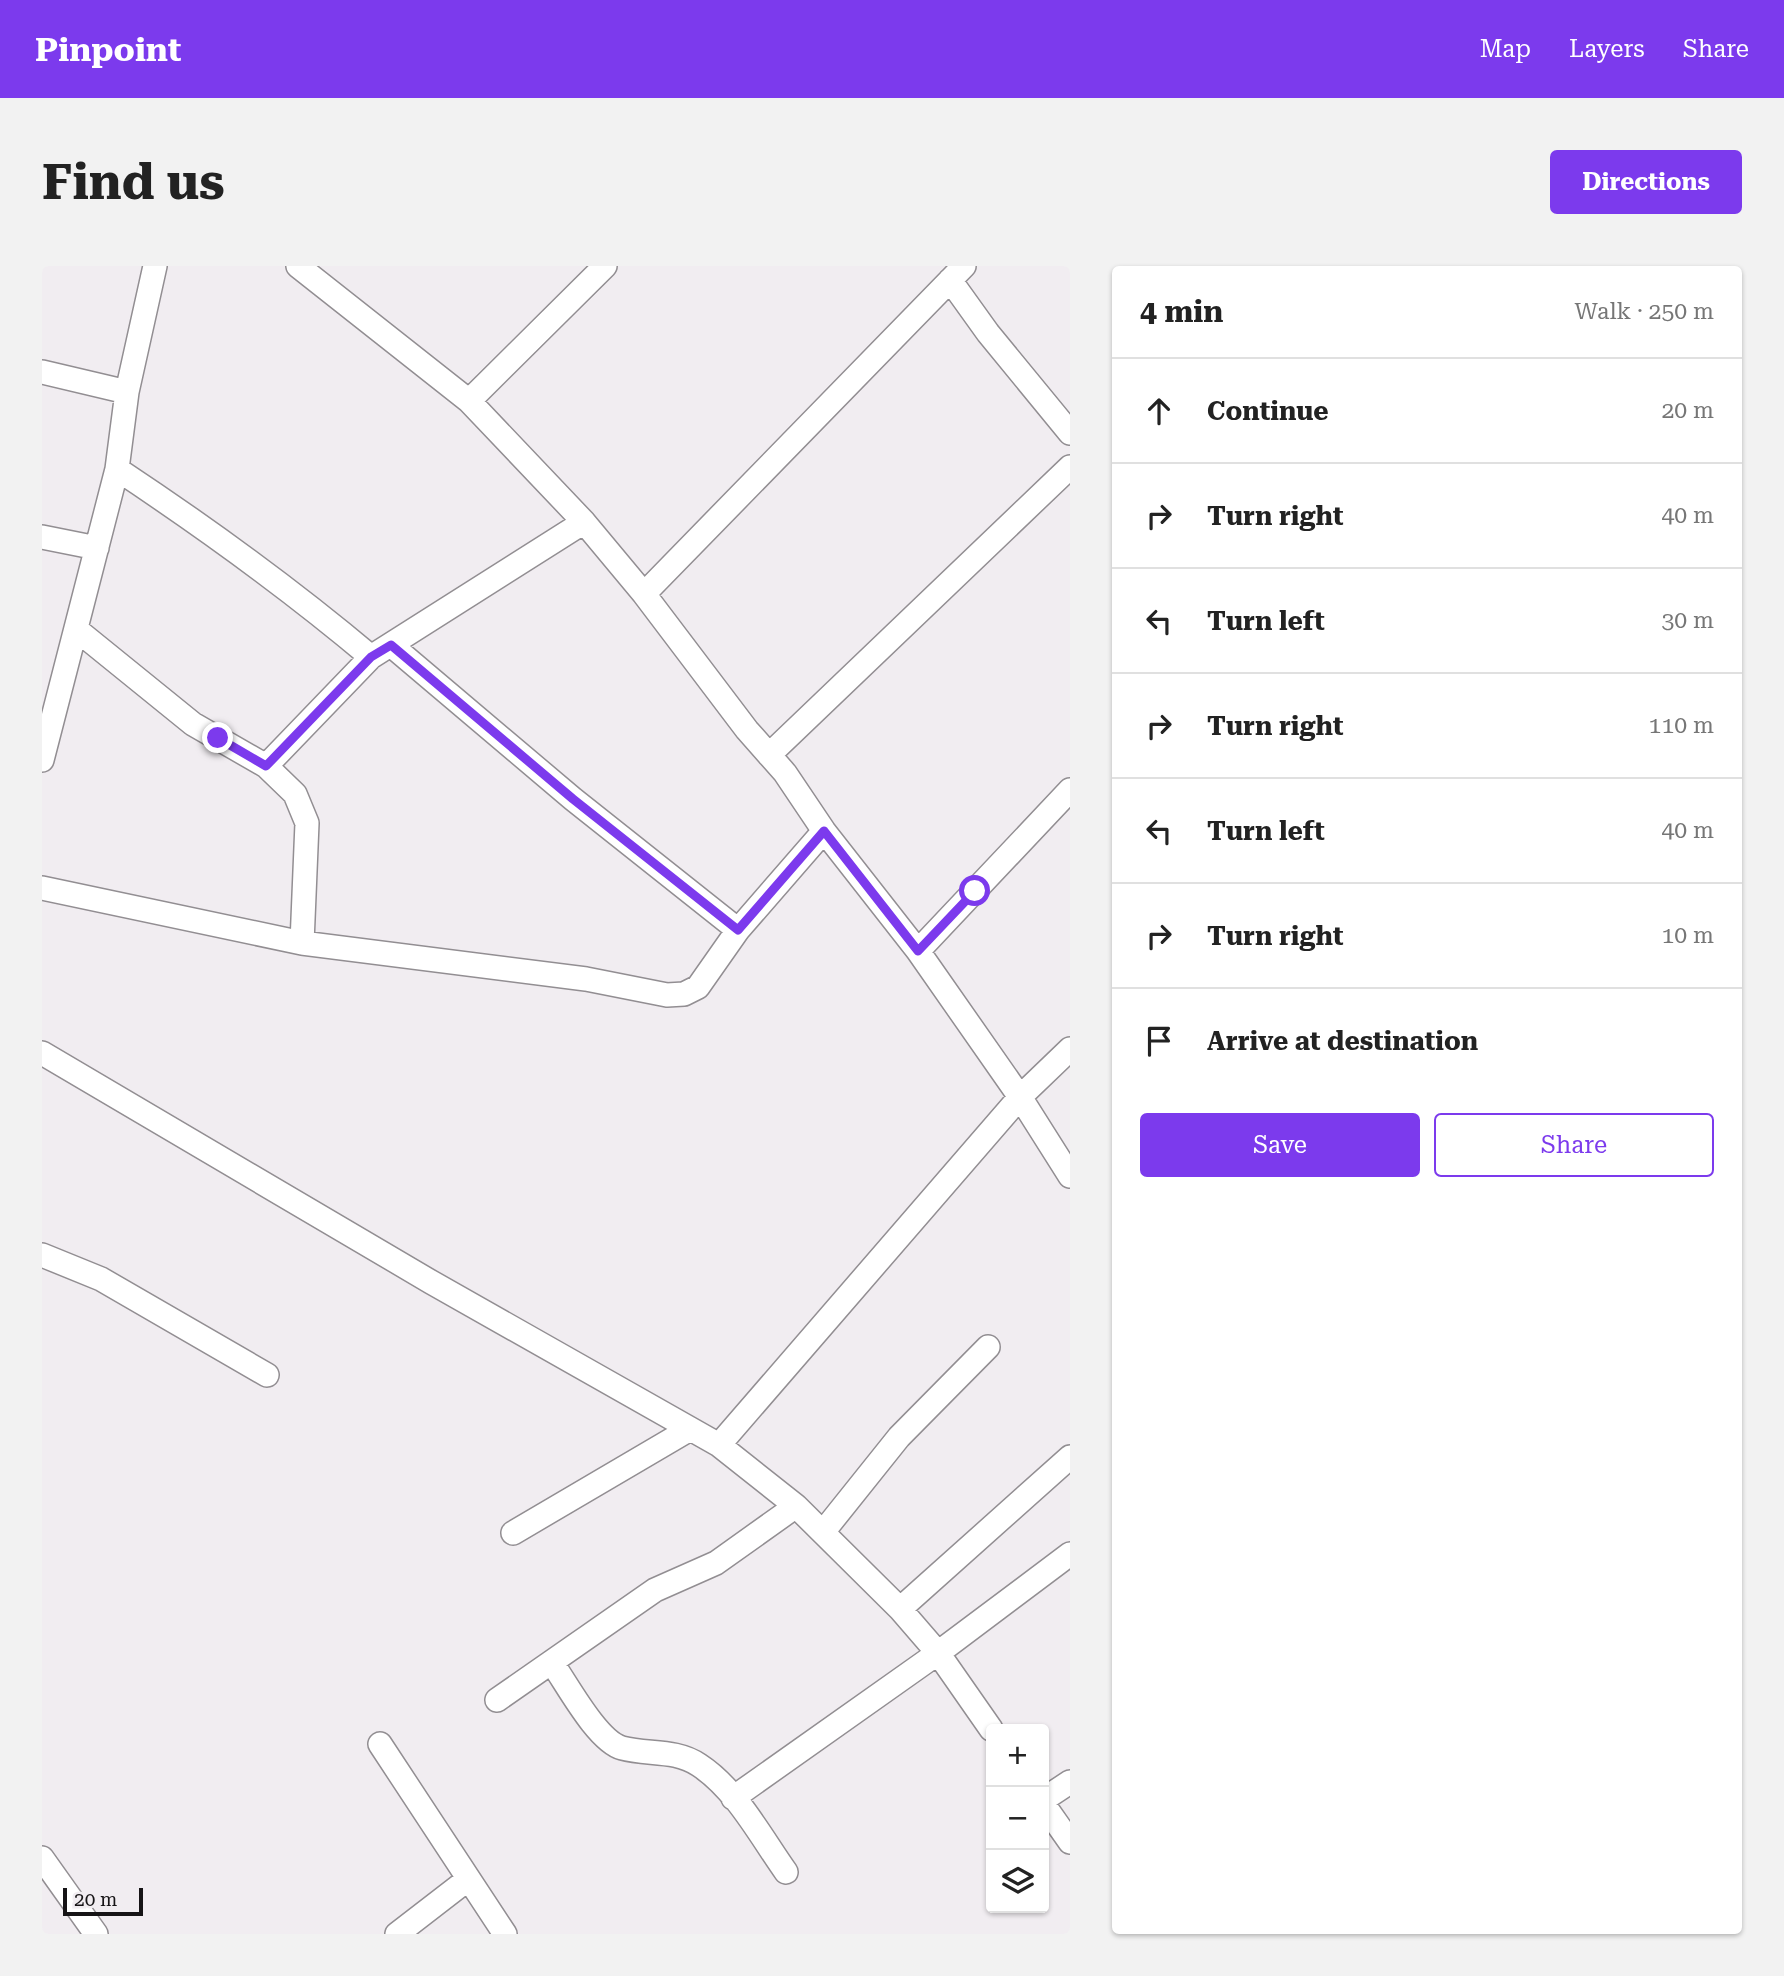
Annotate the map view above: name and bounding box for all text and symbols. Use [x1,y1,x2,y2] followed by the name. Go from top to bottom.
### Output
[35,30,181,69] text: Pinpoint
[1480,35,1531,63] text: Map
[1569,35,1645,63] text: Layers
[1683,35,1749,63] text: Share
[1550,150,1742,214] button: Directions
[42,154,225,211] text: Find us
[1140,294,1223,329] text: 4 min
[1575,298,1714,325] text: Walk · 250 m
[1140,392,1178,430] icon: ahead
[1207,396,1329,426] text: Continue
[1661,397,1714,424] text: 20 m
[1140,497,1178,535] icon: right
[1207,501,1343,531] text: Turn right
[1661,502,1714,529] text: 40 m
[1140,602,1178,640] icon: left
[1207,606,1325,636] text: Turn left
[1661,607,1714,634] text: 30 m
[1140,707,1178,745] icon: right
[1207,711,1343,741] text: Turn right
[1649,712,1714,739] text: 110 m
[202,722,233,753] route end
[1140,812,1178,850] icon: left
[1207,816,1325,846] text: Turn left
[1661,817,1714,844] text: 40 m
[959,875,990,906] route start
[1140,917,1178,955] icon: right
[1207,921,1343,951] text: Turn right
[1661,922,1714,949] text: 10 m
[1140,1022,1178,1060] icon: arrive
[1207,1026,1478,1056] text: Arrive at destination
[1140,1113,1420,1177] button: Save
[1434,1113,1714,1177] button: Share
[986,1724,1049,1913] map controls
[986,1724,1049,1787] button: +
[986,1787,1049,1850] button: −
[986,1850,1049,1913] button: layers
[63,1885,144,1917] scale bar
[74,1888,117,1911] text: 20 m

